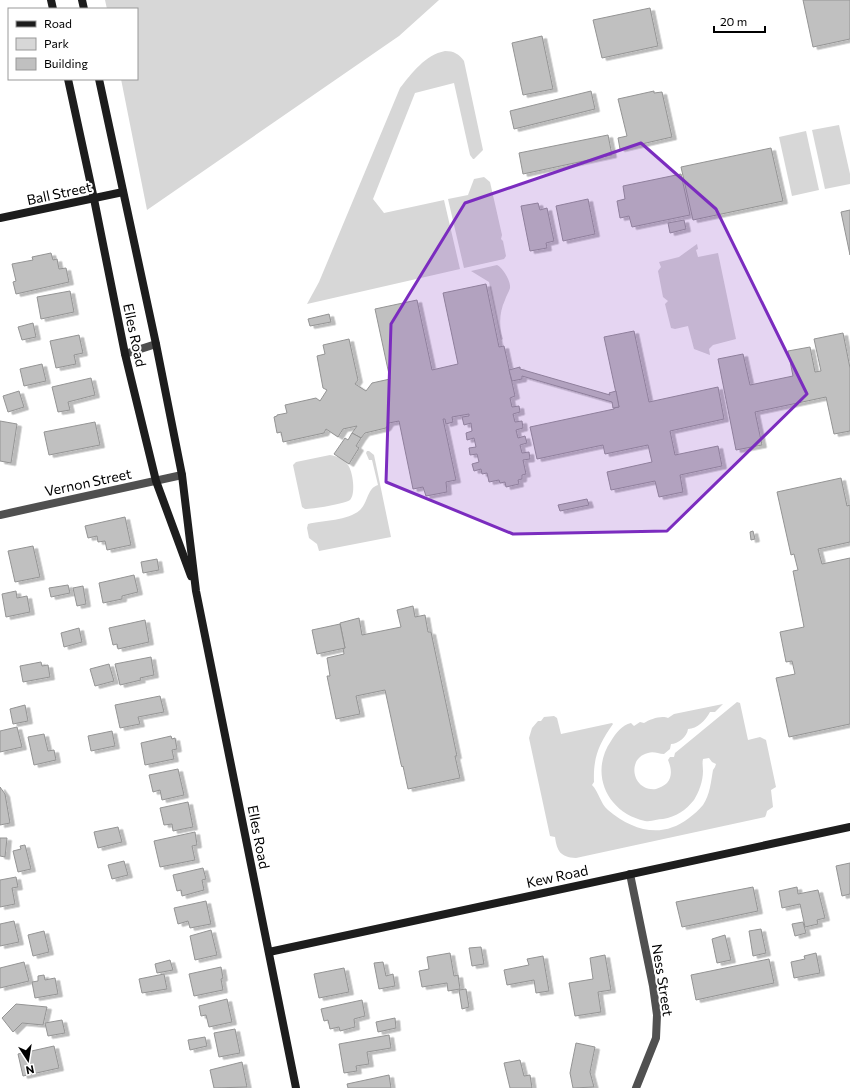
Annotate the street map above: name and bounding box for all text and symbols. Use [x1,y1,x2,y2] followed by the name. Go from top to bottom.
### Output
[8,8,138,80] legend
[714,8,765,34] scale bar
[720,14,747,28] text: 20 m
[44,16,72,30] text: Road
[44,36,70,50] text: Park
[44,56,88,70] text: Building
[25,178,93,208] street label: Ball Street
[120,302,150,368] street label: Elles Road
[43,464,133,499] street label: Vernon Street
[244,804,274,870] street label: Elles Road
[525,861,589,891] street label: Kew Road
[649,943,677,1018] street label: Ness Street
[8,1040,48,1080] north arrow
[25,1063,36,1077] text: N

